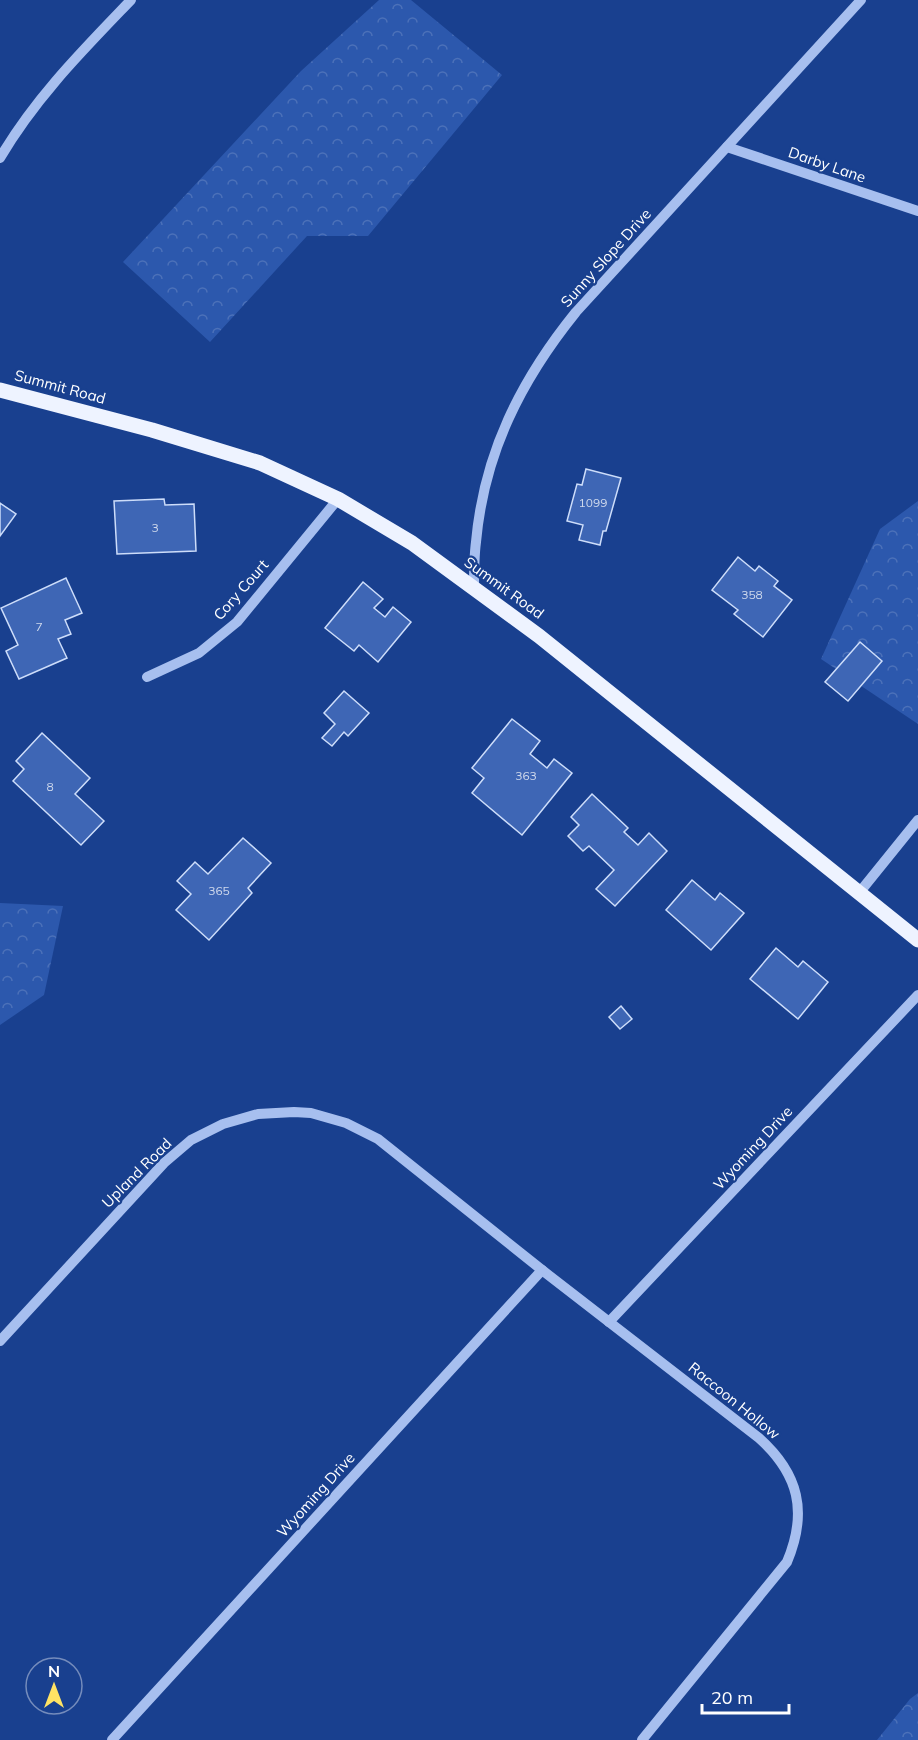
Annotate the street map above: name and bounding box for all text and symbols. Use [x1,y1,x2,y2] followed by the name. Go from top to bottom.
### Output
[786,142,868,187] street label: Darby Lane
[556,204,655,311] street label: Sunny Slope Drive
[12,365,108,408] street label: Summit Road
[579,495,607,510] house number: 1099
[151,520,159,535] house number: 3
[461,552,548,623] street label: Summit Road
[209,555,272,624] street label: Cory Court
[741,587,763,602] house number: 358
[35,619,43,634] house number: 7
[515,768,537,783] house number: 363
[46,779,54,794] house number: 8
[208,883,230,898] house number: 365
[709,1102,796,1193] street label: Wyoming Drive
[98,1134,176,1212] street label: Upland Road
[685,1358,784,1443] street label: Raccoon Hollow
[273,1448,359,1541] street label: Wyoming Drive
[24,1656,84,1716] north arrow
[48,1661,60,1681] text: N
[702,1677,789,1715] scale bar
[711,1686,753,1709] text: 20 m

